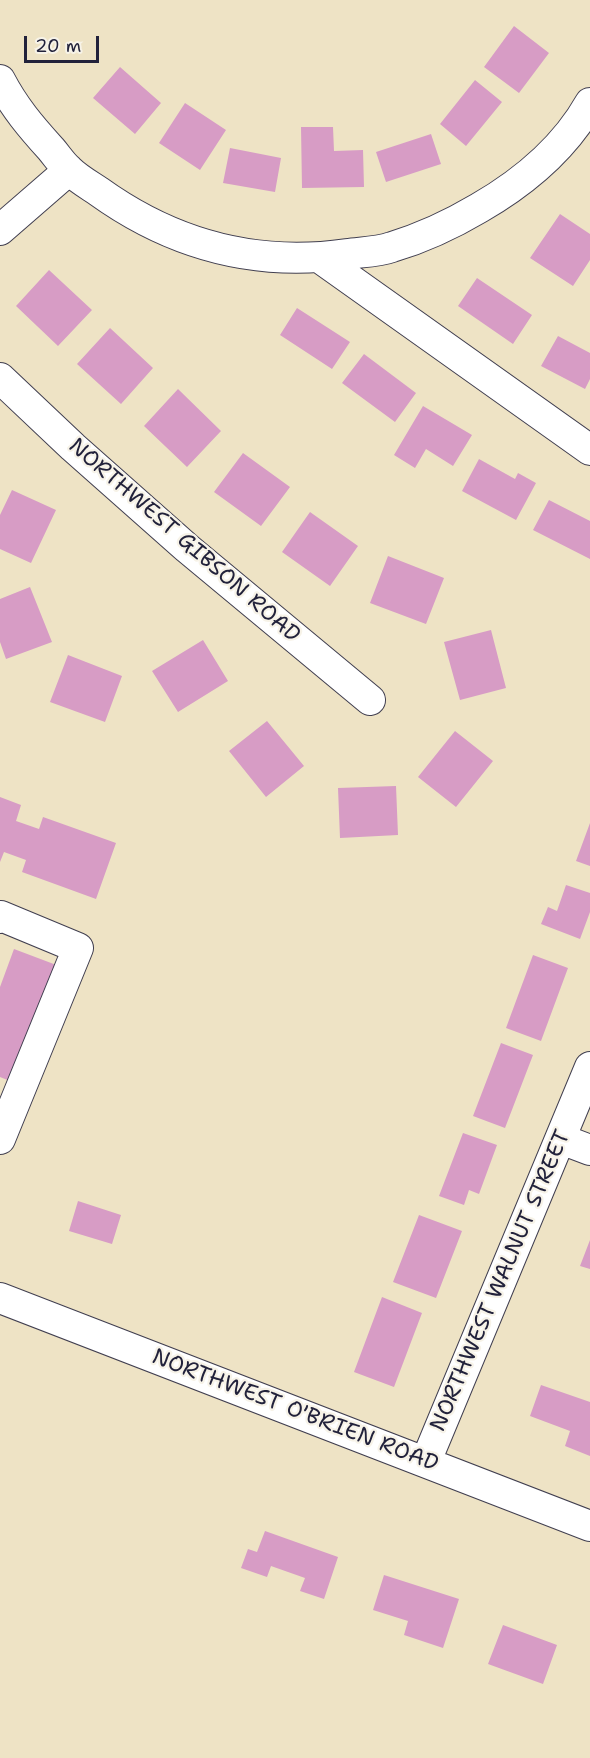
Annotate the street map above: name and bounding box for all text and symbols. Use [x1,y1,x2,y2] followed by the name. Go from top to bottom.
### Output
[27,24,102,62] scale bar
[35,34,81,58] text: 20 m
[63,433,305,649] street label: NORTHWEST GIBSON ROAD
[425,1126,577,1436] street label: NORTHWEST WALNUT STREET
[148,1344,442,1478] street label: NORTHWEST O'BRIEN ROAD

